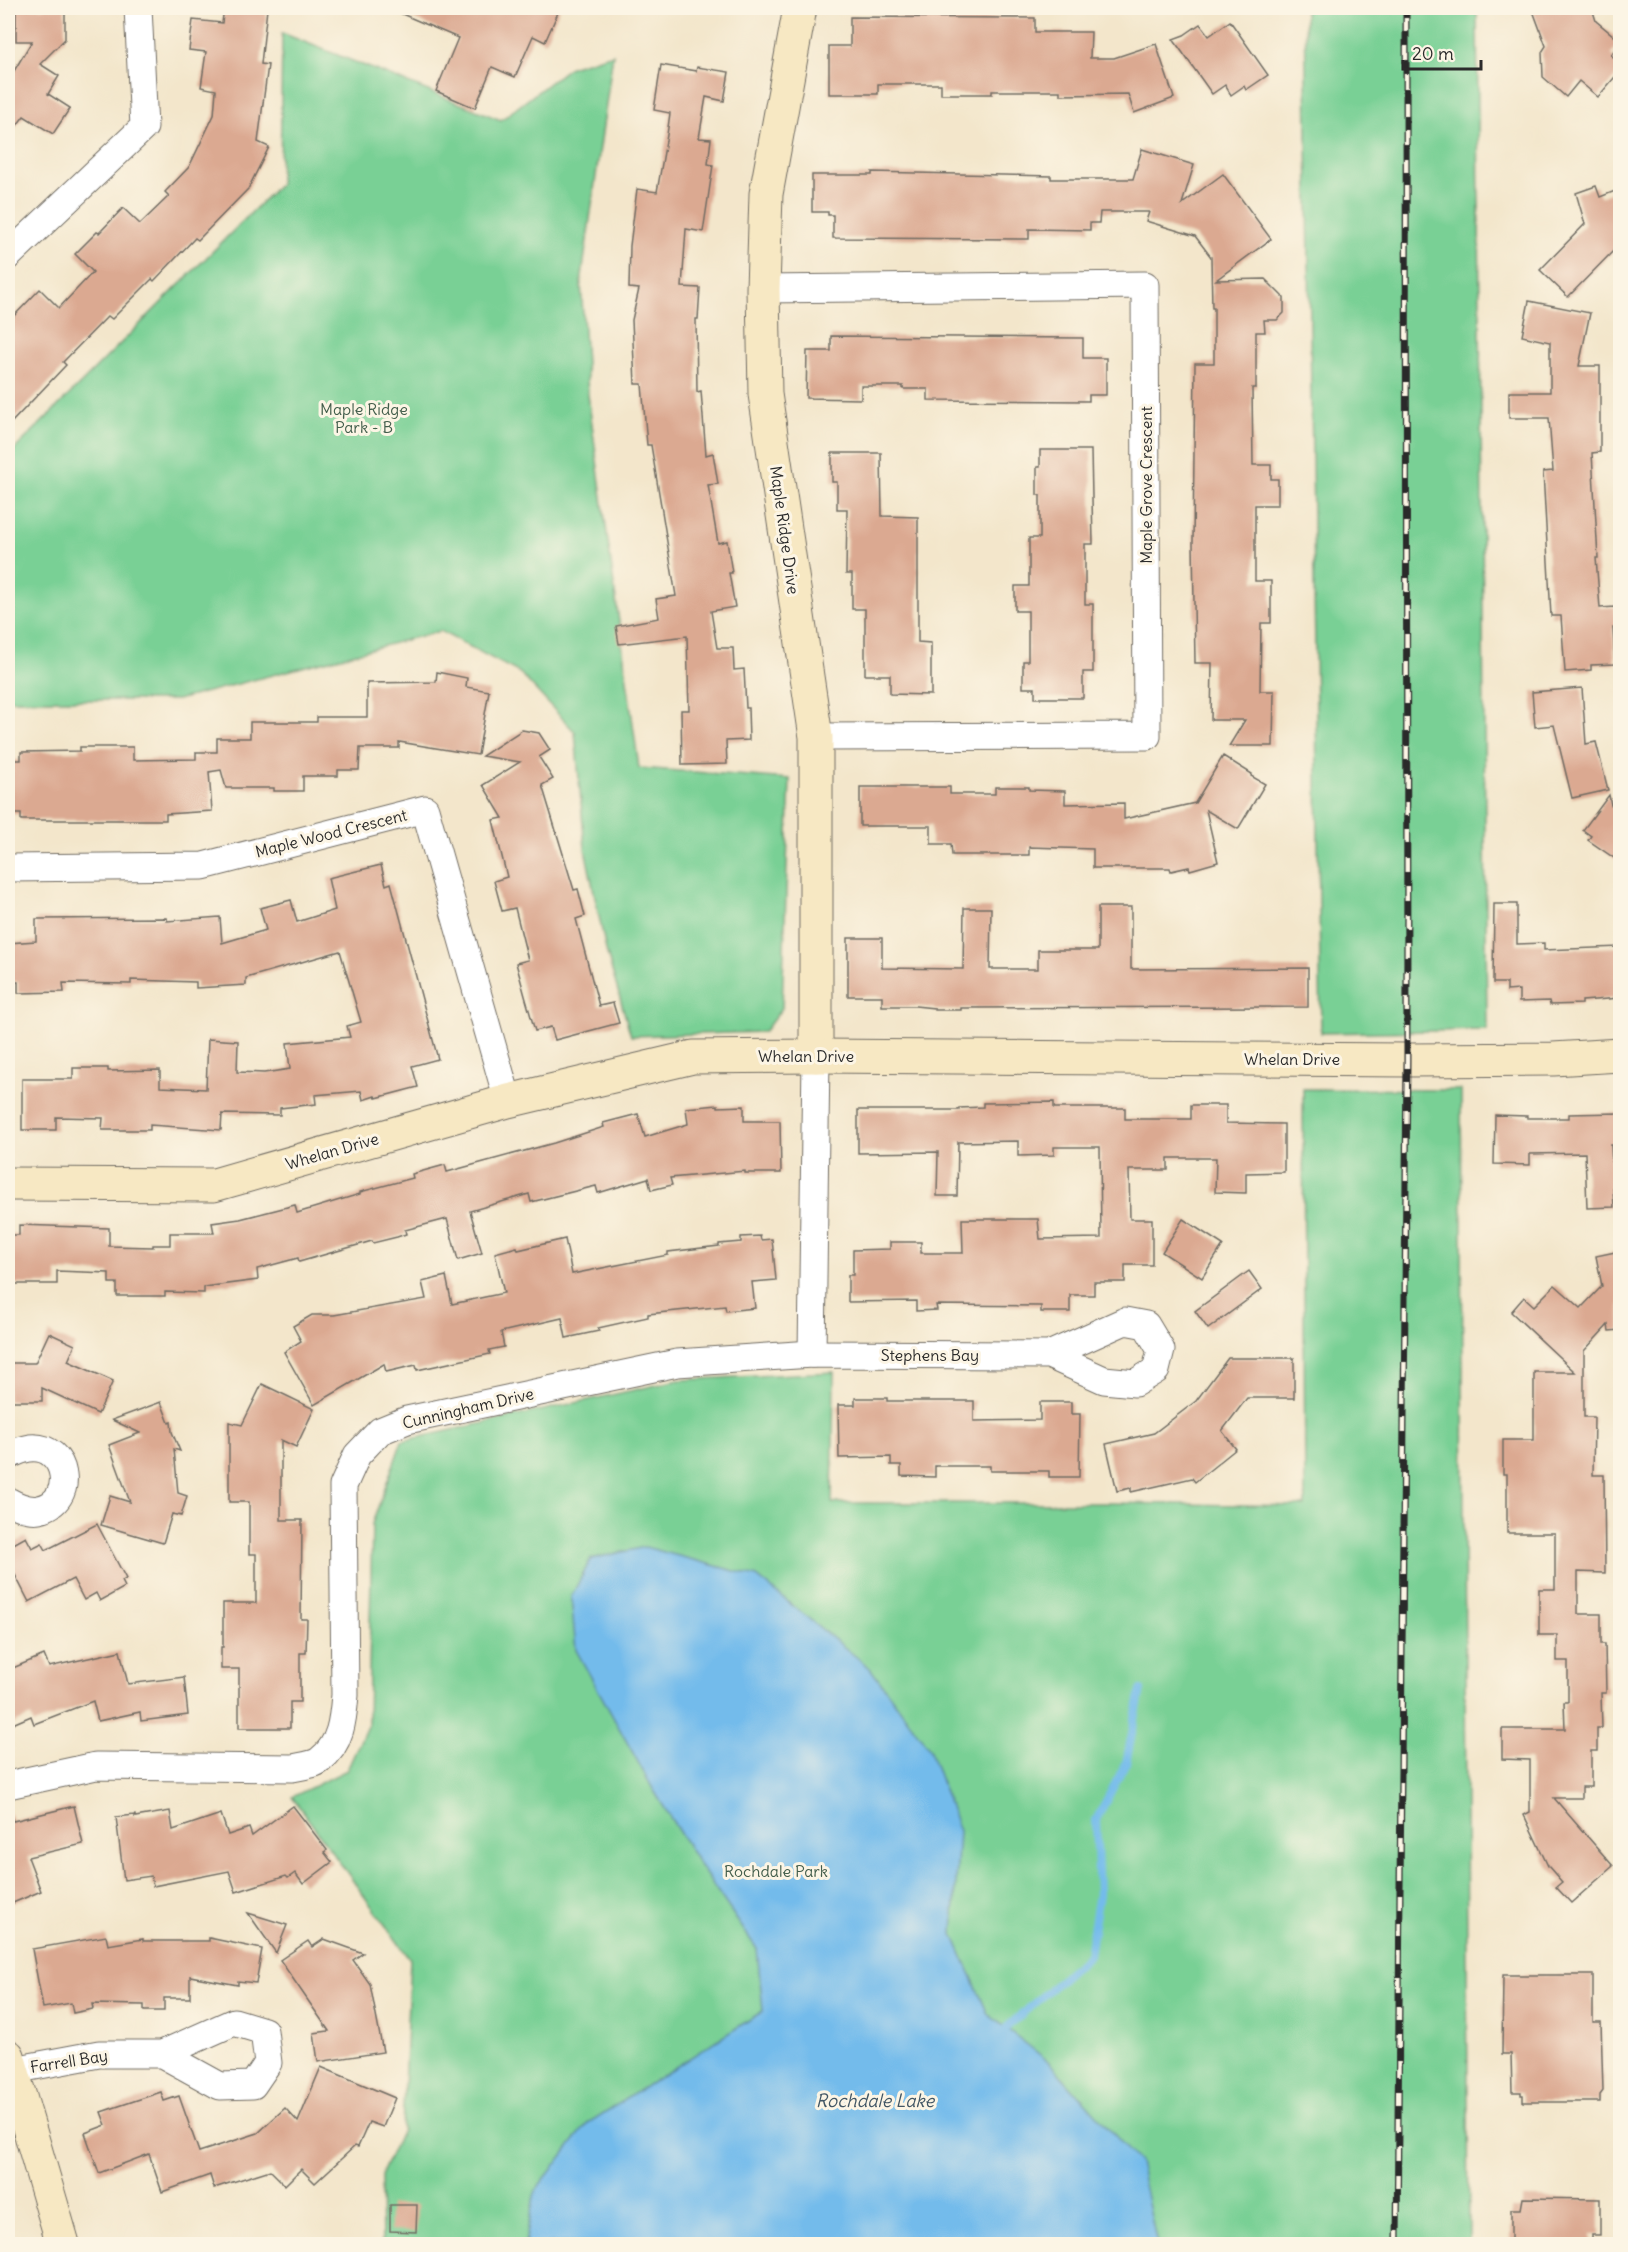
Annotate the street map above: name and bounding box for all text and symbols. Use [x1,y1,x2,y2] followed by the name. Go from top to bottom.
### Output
[1403,33,1481,71] scale bar
[1412,42,1454,65] text: 20 m
[320,399,408,437] park label: Maple Ridge Park - B
[1136,406,1156,564] street label: Maple Grove Crescent
[766,464,804,596] street label: Maple Ridge Drive
[253,804,410,862] street label: Maple Wood Crescent
[758,1046,854,1066] street label: Whelan Drive
[1244,1049,1340,1069] street label: Whelan Drive
[283,1128,381,1174] street label: Whelan Drive
[881,1345,979,1365] street label: Stephens Bay
[400,1383,536,1433] street label: Cunningham Drive
[724,1861,828,1881] park label: Rochdale Park
[29,2045,109,2077] street label: Farrell Bay
[816,2089,936,2112] water label: Rochdale Lake

